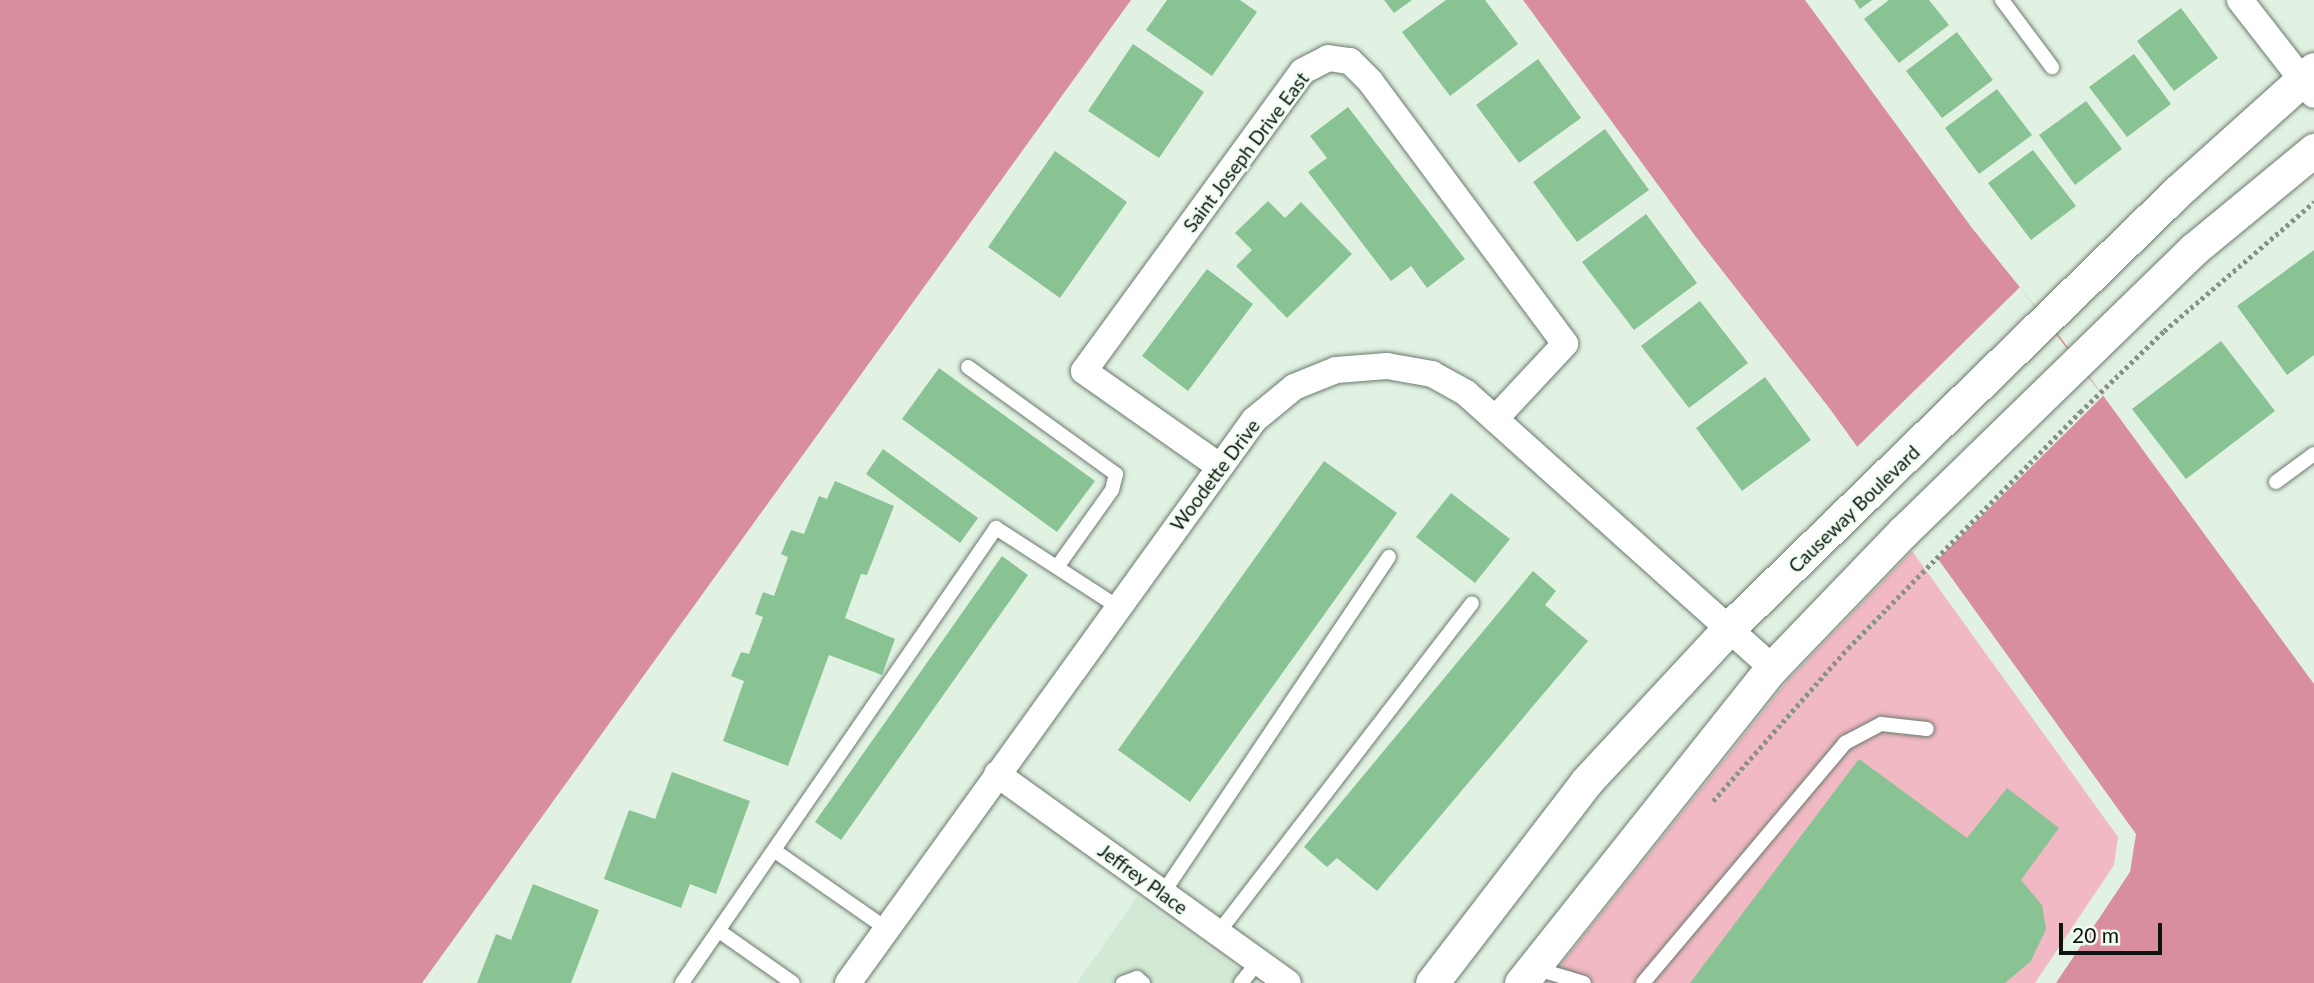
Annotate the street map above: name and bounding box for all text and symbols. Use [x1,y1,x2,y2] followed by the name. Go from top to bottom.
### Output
[1178,67,1314,237] street label: Saint Joseph Drive East
[1166,415,1264,535] street label: Woodette Drive
[1784,440,1924,578] street label: Causeway Boulevard
[1094,839,1192,919] street label: Jeffrey Place
[2062,909,2165,953] scale bar
[2072,922,2119,947] text: 20 m

